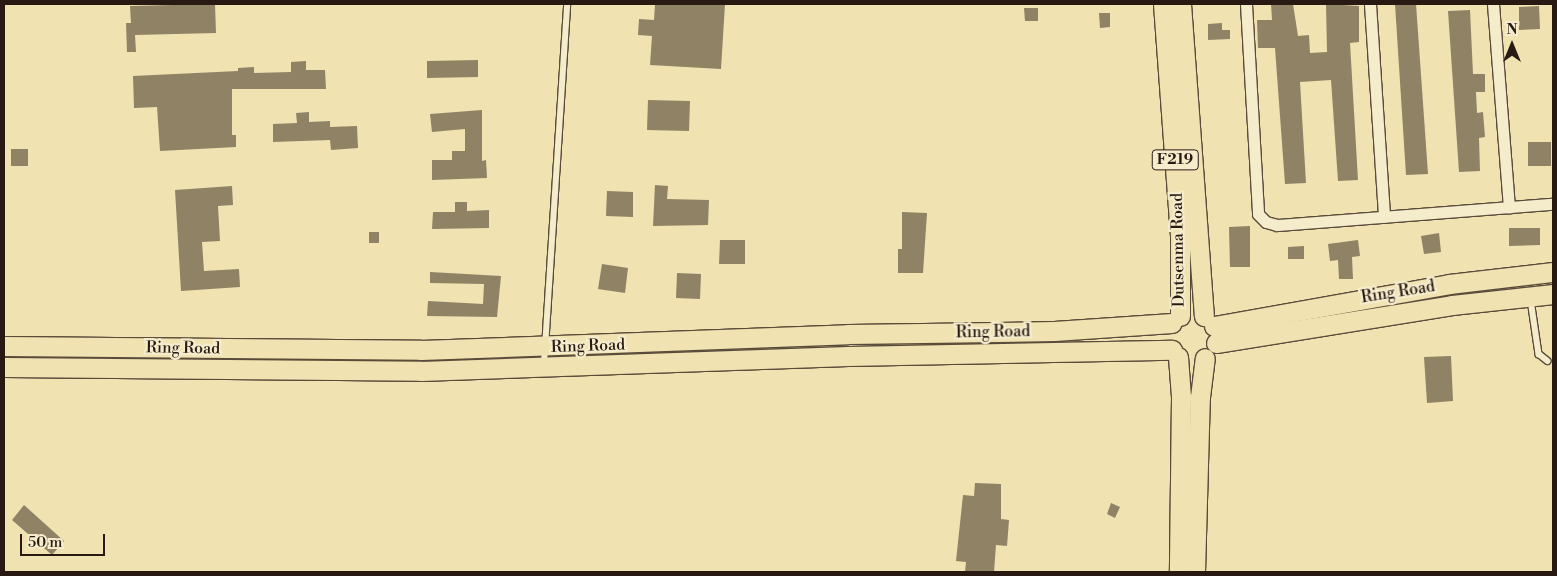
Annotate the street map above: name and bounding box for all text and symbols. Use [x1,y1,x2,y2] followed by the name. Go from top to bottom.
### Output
[1487,20,1537,70] north arrow
[1506,21,1518,39] text: N
[1151,148,1199,172] road number: F219
[1167,193,1189,307] street label: Dutsenma Road
[1360,277,1436,307] street label: Ring Road
[956,322,1030,342] street label: Ring Road
[550,335,626,357] street label: Ring Road
[146,338,220,358] street label: Ring Road
[22,524,108,556] scale bar
[28,533,62,552] text: 50 m

